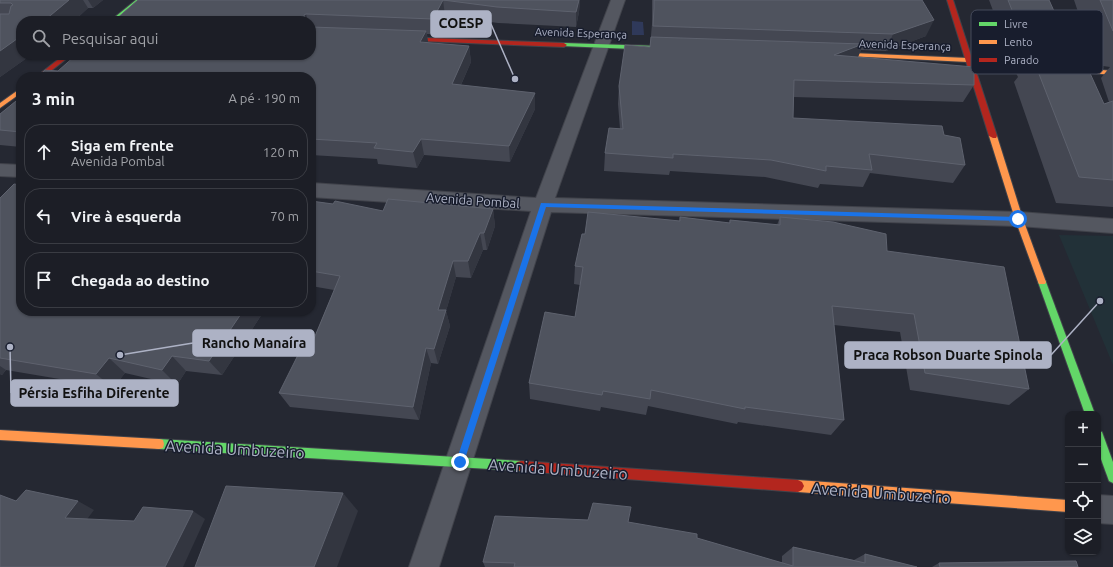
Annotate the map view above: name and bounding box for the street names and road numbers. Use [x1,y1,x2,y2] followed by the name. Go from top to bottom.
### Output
[535,25,627,41] street label: Avenida Esperança
[859,37,951,53] street label: Avenida Esperança
[426,190,521,210] street label: Avenida Pombal
[165,436,305,462] street label: Avenida Umbuzeiro
[488,455,628,483] street label: Avenida Umbuzeiro
[811,479,951,507] street label: Avenida Umbuzeiro

